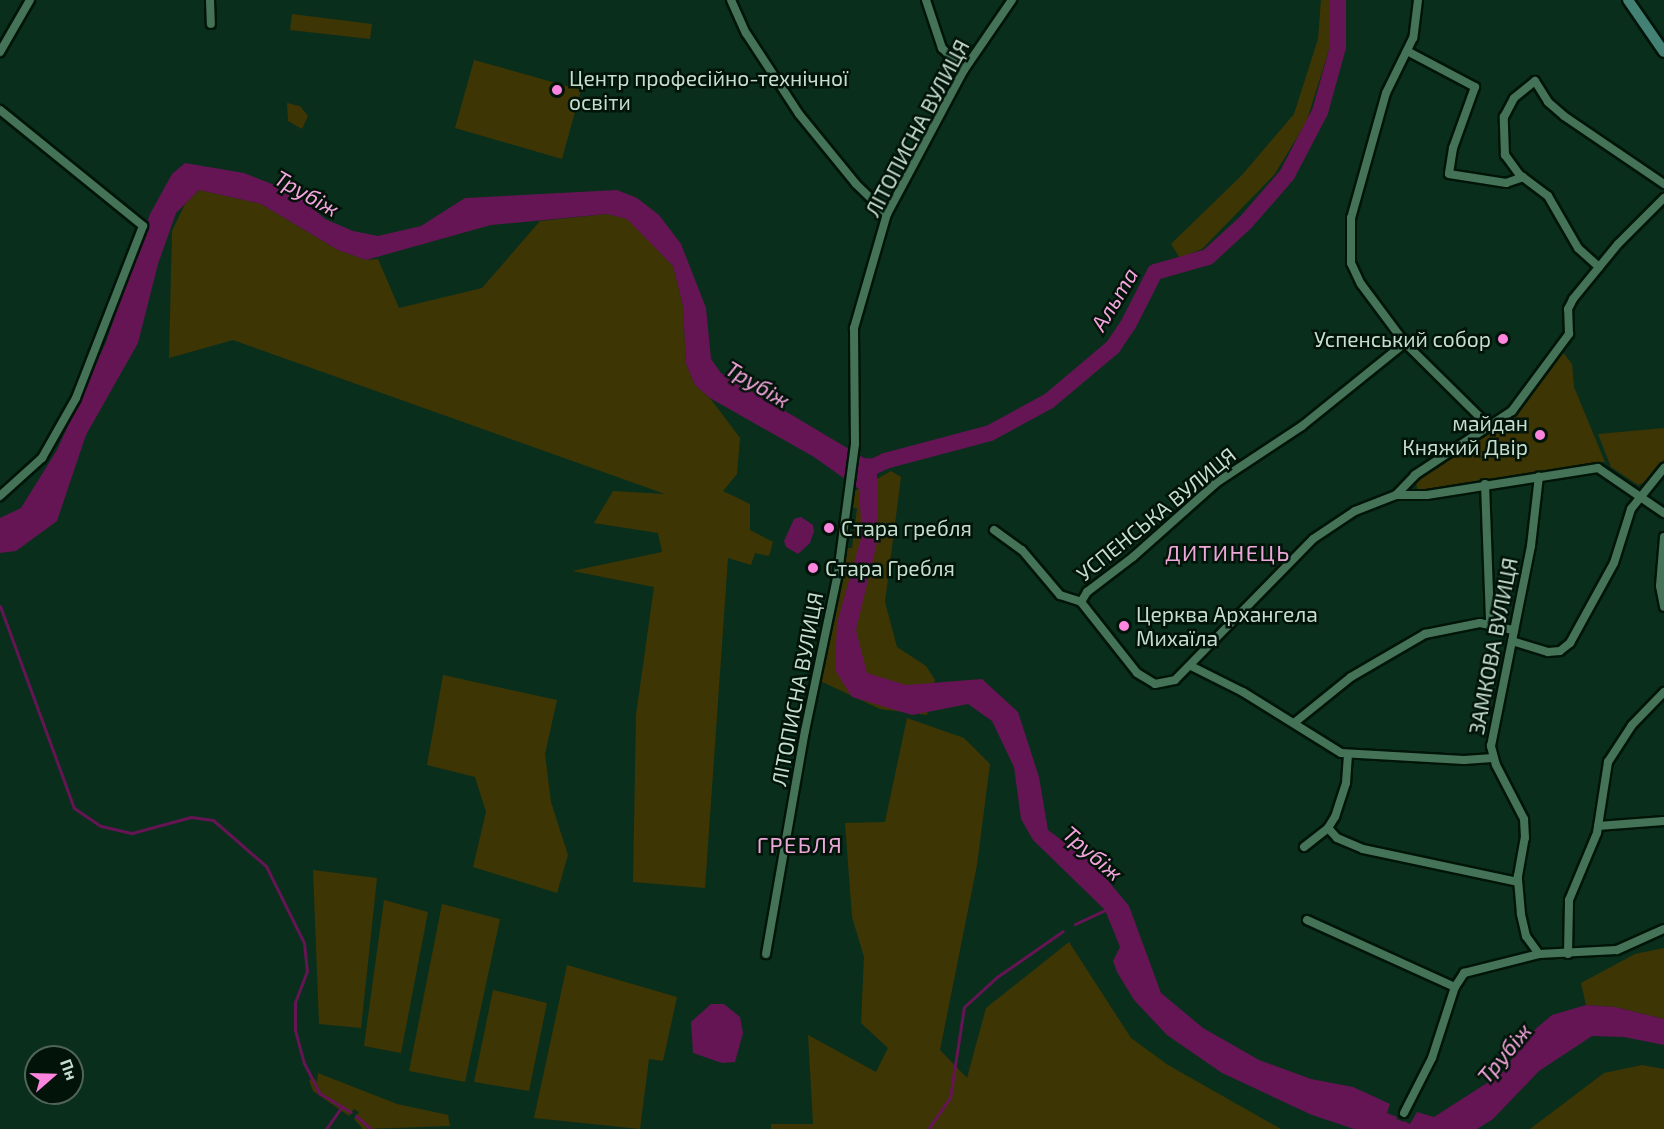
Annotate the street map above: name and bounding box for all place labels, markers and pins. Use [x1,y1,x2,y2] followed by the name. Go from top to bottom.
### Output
[569,65,848,115] place label: Центр професійно-технічної освіти
[550,83,564,97] marker: Центр професійно-технічної освіти
[1314,326,1491,352] place label: Успенський собор
[1496,332,1510,346] marker: Успенський собор
[1402,410,1528,460] place label: майдан Княжий Двір
[1533,428,1547,442] marker: майдан Княжий Двір
[841,515,972,541] place label: Стара гребля
[822,521,836,535] marker: Стара гребля
[825,555,955,581] place label: Стара Гребля
[806,561,820,575] marker: Стара Гребля
[1136,601,1318,651] place label: Церква Архангела Михаїла
[1117,619,1131,633] marker: Церква Архангела Михаїла

